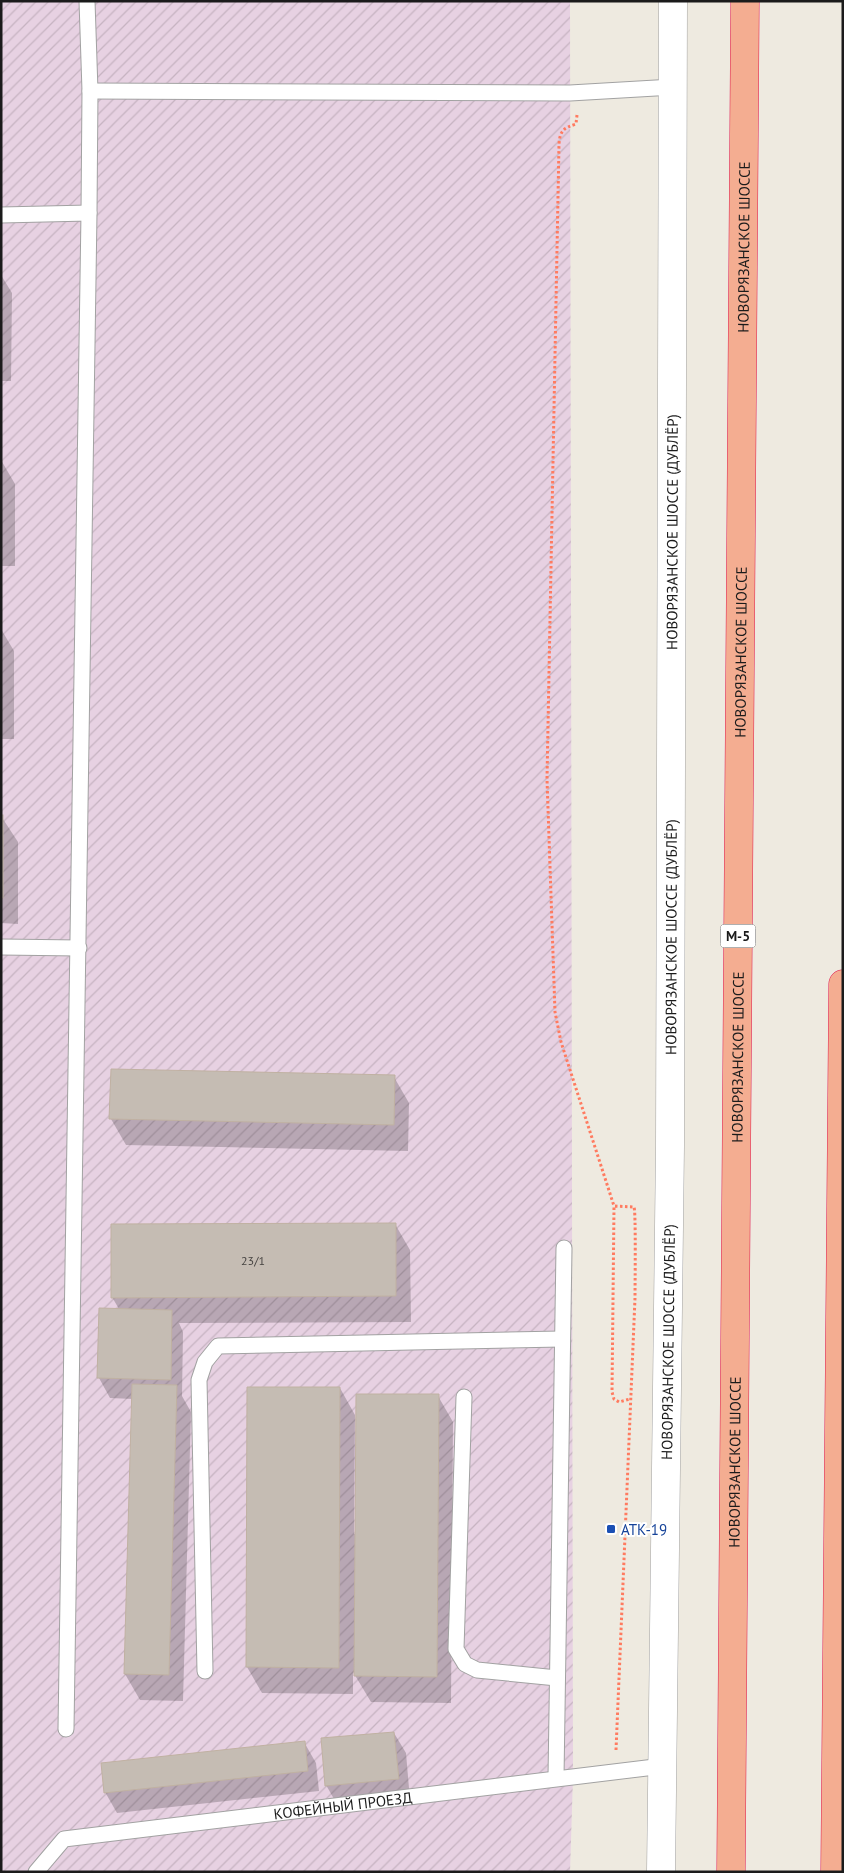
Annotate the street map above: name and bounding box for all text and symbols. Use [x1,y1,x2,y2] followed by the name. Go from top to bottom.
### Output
[733,161,753,333] street label: НОВОРЯЗАНСКОЕ ШОССЕ
[662,414,681,650] street label: НОВОРЯЗАНСКОЕ ШОССЕ (ДУБЛЁР)
[730,566,750,738] street label: НОВОРЯЗАНСКОЕ ШОССЕ
[661,819,680,1055] street label: НОВОРЯЗАНСКОЕ ШОССЕ (ДУБЛЁР)
[720,924,756,948] road number: М-5
[727,971,747,1143] street label: НОВОРЯЗАНСКОЕ ШОССЕ
[657,1224,679,1460] street label: НОВОРЯЗАНСКОЕ ШОССЕ (ДУБЛЁР)
[241,1253,265,1268] house number: 23/1
[724,1376,744,1548] street label: НОВОРЯЗАНСКОЕ ШОССЕ
[621,1520,667,1539] place label: АТК-19
[605,1523,617,1535] marker: АТК-19
[272,1787,413,1823] street label: КОФЕЙНЫЙ ПРОЕЗД

